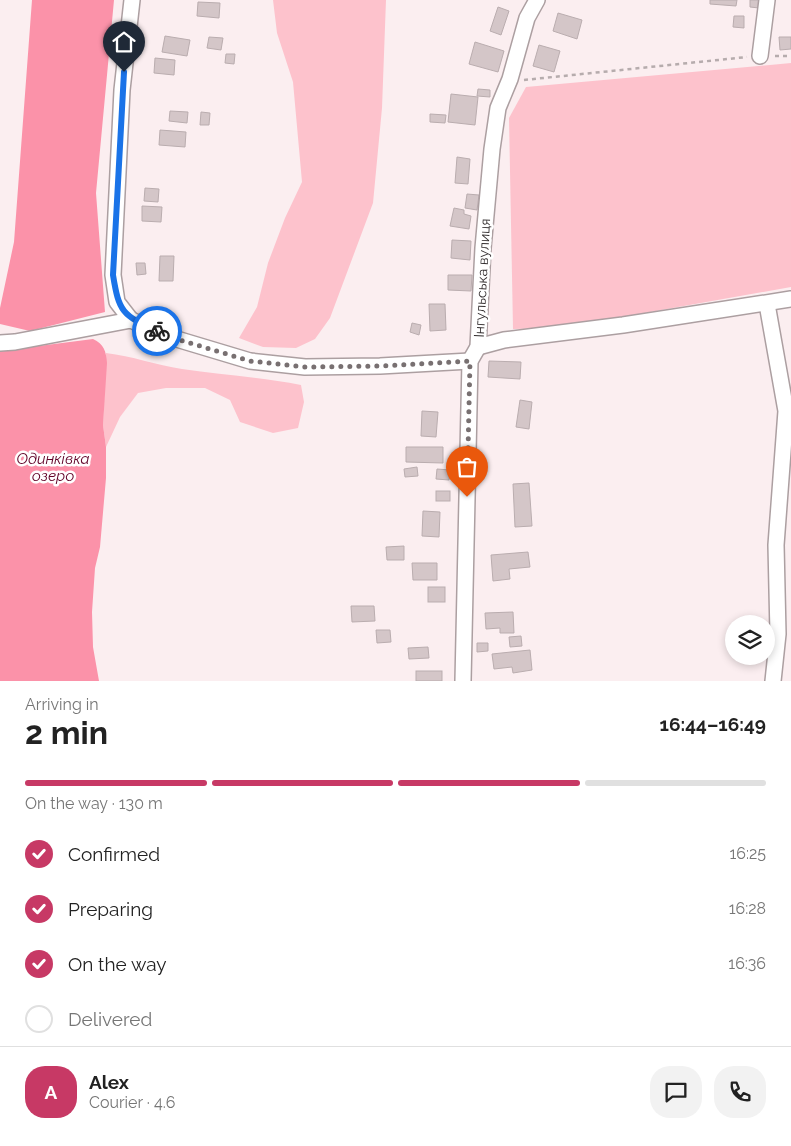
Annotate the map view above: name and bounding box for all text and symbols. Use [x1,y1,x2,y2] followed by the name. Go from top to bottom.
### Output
[103,21,145,72] pin
[110,28,138,56] icon: home
[471,218,493,338] street label: Інгульська вулиця
[132,306,182,356] courier
[143,317,171,345] icon: bike
[446,446,488,497] pin
[17,450,90,485] water label: Одинківка озеро
[453,453,481,481] icon: bag
[725,615,775,665] map controls
[725,615,775,665] button: layers
[25,695,99,714] text: Arriving in
[660,713,766,735] text: 16:44–16:49
[25,714,108,751] text: 2 min
[25,794,163,813] text: On the way · 130 m
[25,840,53,868] icon: check
[68,843,160,865] text: Confirmed
[729,844,766,863] text: 16:25
[25,895,53,923] icon: check
[68,898,153,920] text: Preparing
[729,899,766,918] text: 16:28
[25,950,53,978] icon: check
[68,953,167,975] text: On the way
[728,954,766,973] text: 16:36
[68,1008,152,1030] text: Delivered
[650,1066,702,1118] button: chat
[714,1066,766,1118] button: phone
[89,1071,129,1093] text: Alex
[45,1081,57,1103] text: A
[89,1093,175,1112] text: Courier · 4.6

